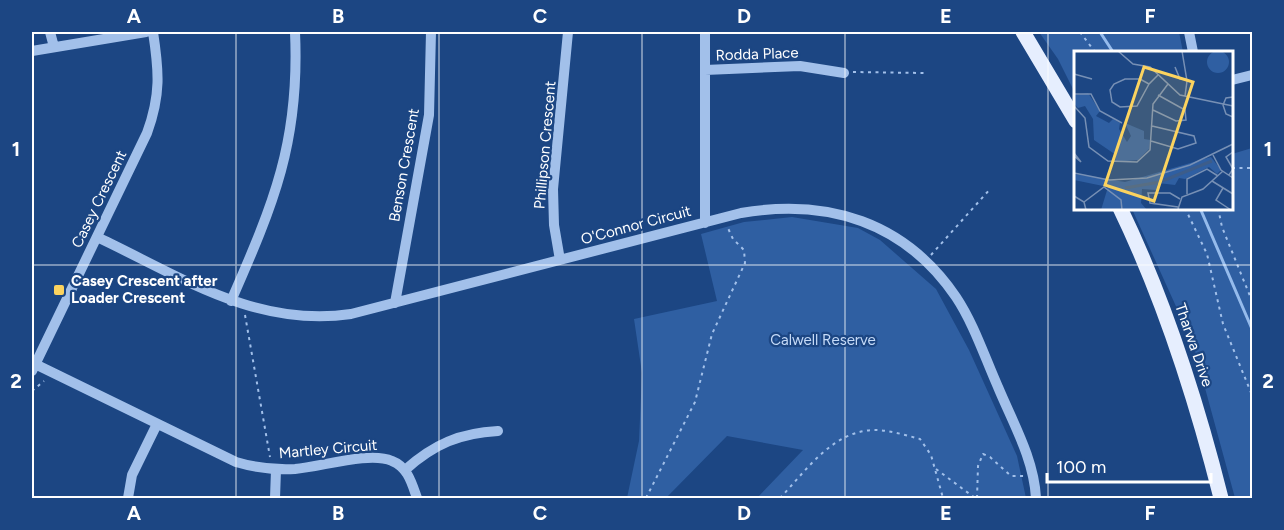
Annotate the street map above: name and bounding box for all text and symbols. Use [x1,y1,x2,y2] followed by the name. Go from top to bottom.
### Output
[127,4,142,28] text: A
[332,4,344,28] text: B
[533,4,547,28] text: C
[737,4,751,28] text: D
[940,4,952,28] text: E
[1144,4,1156,28] text: F
[715,44,799,64] street label: Rodda Place
[1074,51,1233,210] inset map
[530,80,560,210] street label: Phillipson Crescent
[385,107,423,223] street label: Benson Crescent
[12,137,20,161] text: 1
[1264,137,1272,161] text: 1
[68,147,131,251] street label: Casey Crescent
[579,202,693,248] street label: O'Connor Circuit
[71,272,218,307] place label: Casey Crescent after Loader Crescent
[52,283,66,297] marker: Casey Crescent after Loader Crescent
[1171,301,1217,389] street label: Tharwa Drive
[770,331,876,349] park label: Calwell Reserve
[10,369,22,393] text: 2
[1262,369,1274,393] text: 2
[278,436,378,462] street label: Martley Circuit
[1047,446,1210,484] scale bar
[1056,456,1106,478] text: 100 m
[127,501,142,525] text: A
[332,501,344,525] text: B
[533,501,547,525] text: C
[737,501,751,525] text: D
[940,501,952,525] text: E
[1144,501,1156,525] text: F

